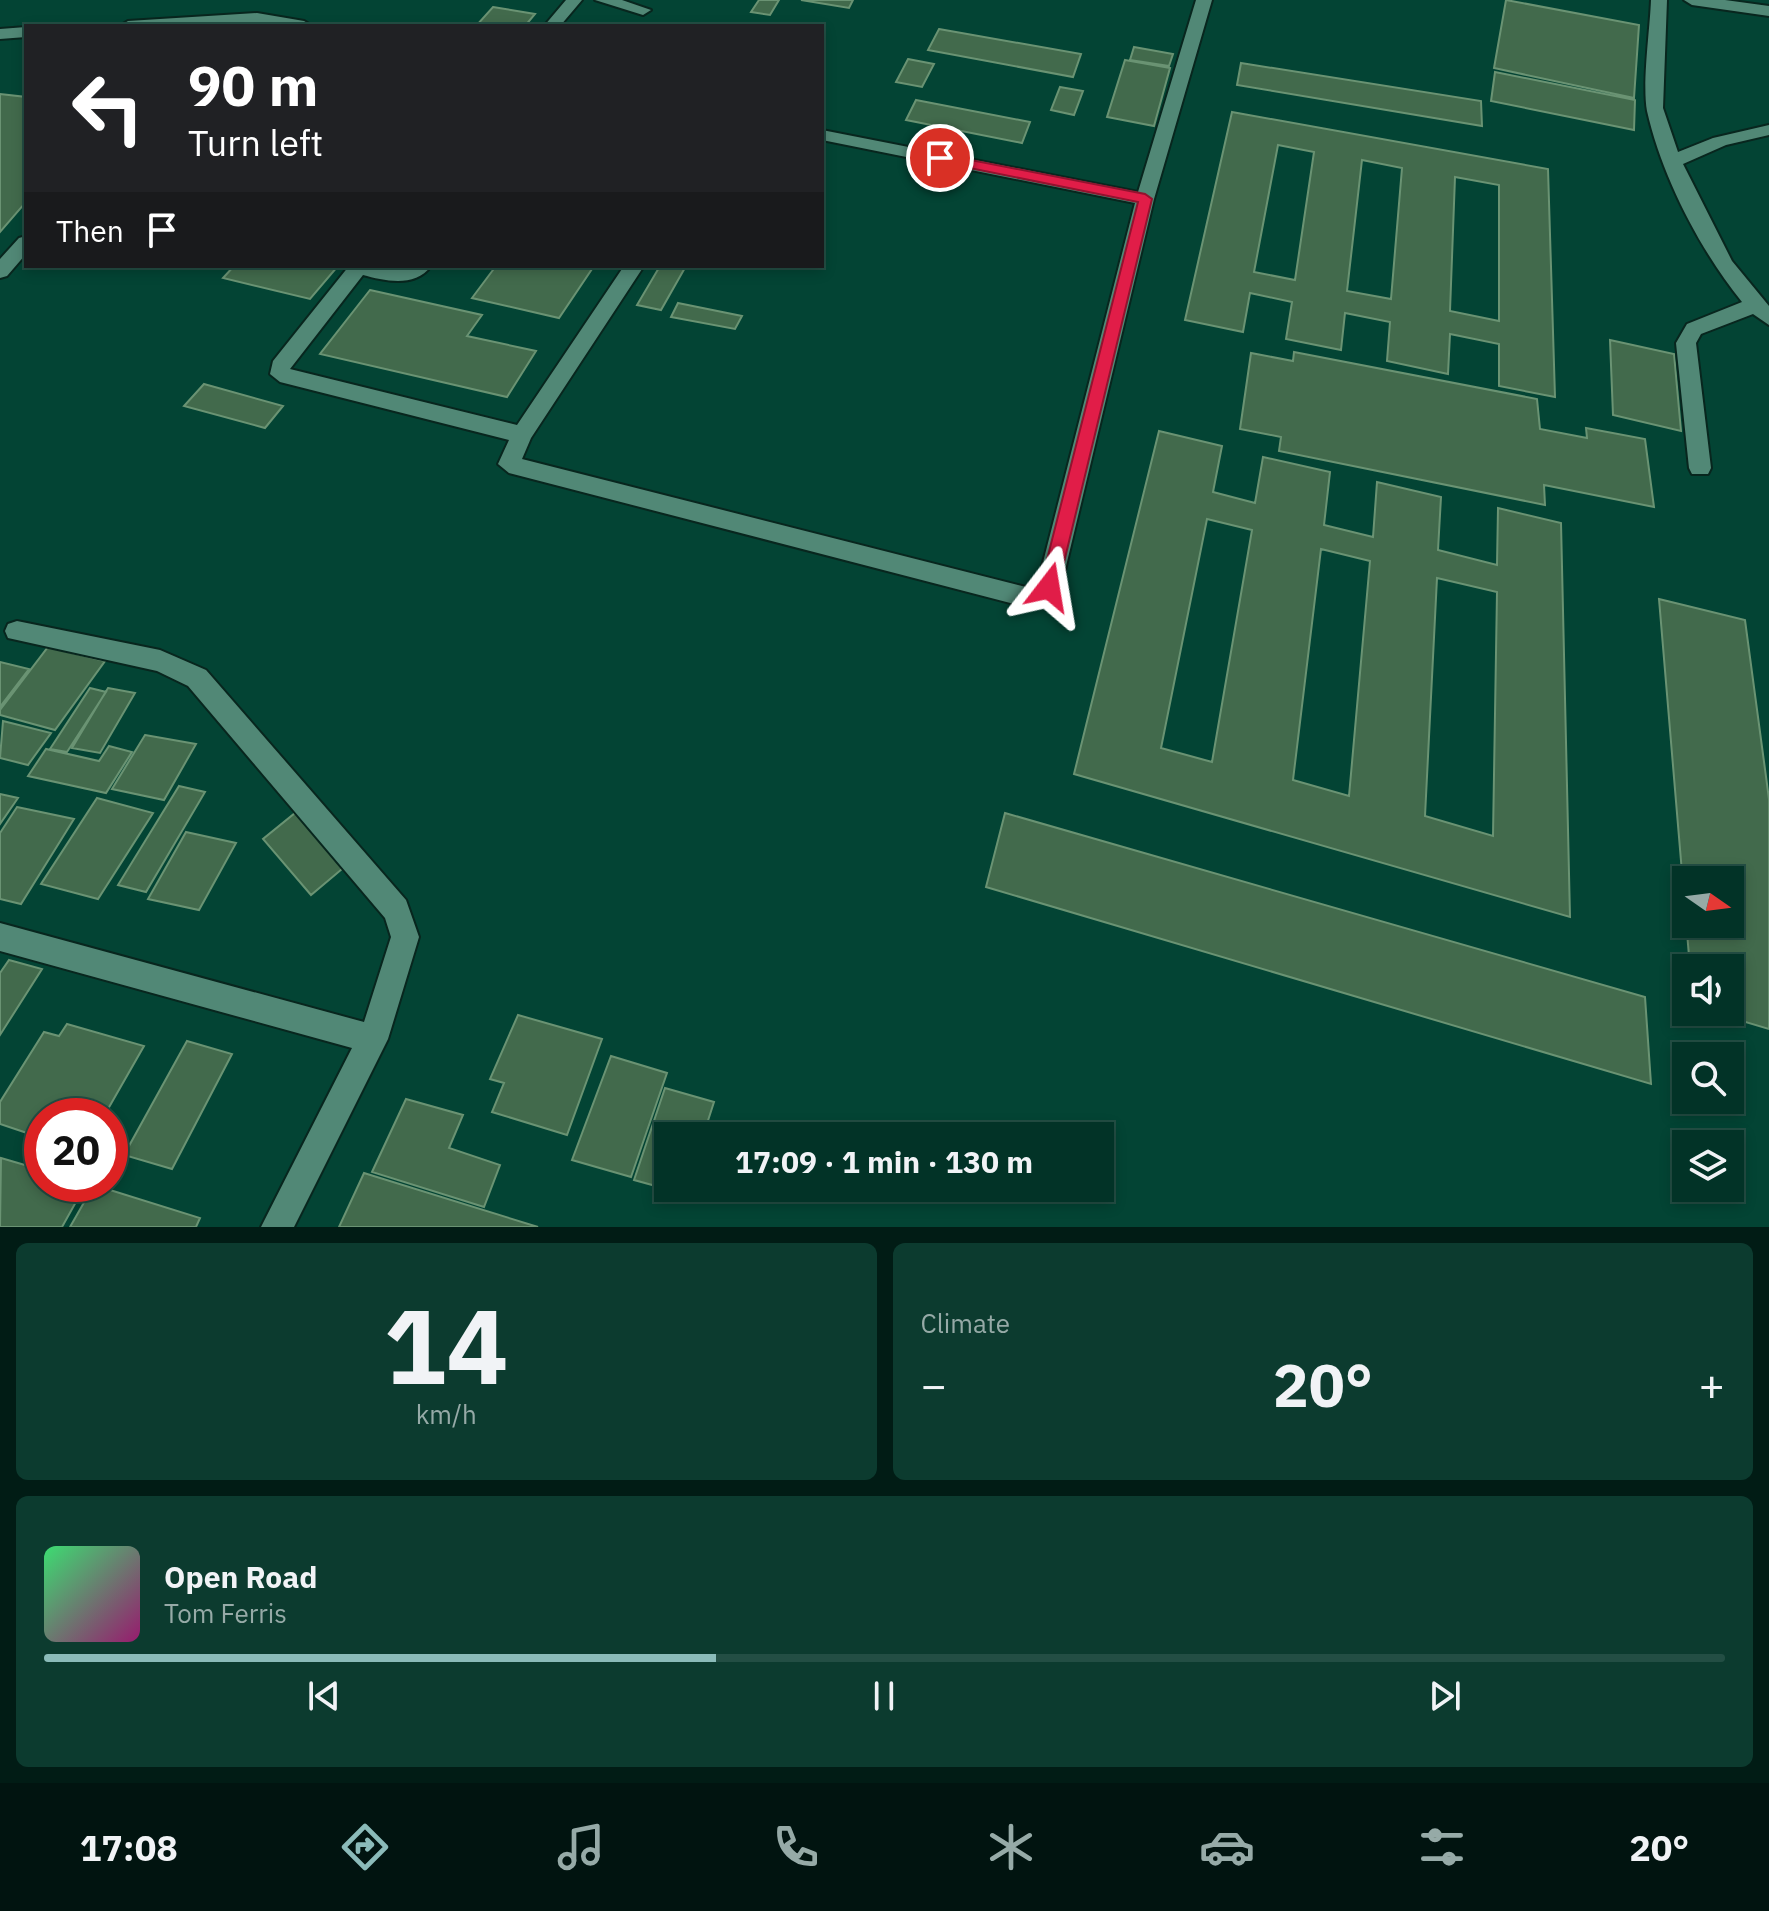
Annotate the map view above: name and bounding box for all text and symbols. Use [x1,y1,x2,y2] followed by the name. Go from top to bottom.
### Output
[188,49,318,121] text: 90 m
[56,56,160,160] icon: left
[188,119,323,166] text: Turn left
[906,124,974,192] pin
[918,136,962,180] icon: arrive
[140,208,184,252] icon: arrive
[56,211,124,250] text: Then
[1007,545,1091,629] position arrow
[1672,866,1744,938] north arrow
[1672,866,1744,1202] map controls
[1672,954,1744,1026] button: sound
[1672,1042,1744,1114] button: search
[24,1098,128,1202] speed limit sign: 20
[1672,1130,1744,1202] button: layers
[735,1142,1033,1181] text: 17:09 · 1 min · 130 m
[384,1277,509,1413] text: 14
[921,1306,1010,1340] text: Climate
[1273,1345,1373,1424] text: 20°
[921,1356,947,1413] text: −
[1699,1356,1725,1413] text: +
[416,1397,477,1431] text: km/h
[164,1557,317,1596] text: Open Road
[164,1596,287,1630] text: Tom Ferris
[302,1674,346,1718] icon: previous
[862,1674,906,1718] icon: pause
[1423,1674,1467,1718] icon: next
[337,1819,393,1875] icon: directions
[553,1819,609,1875] icon: music
[768,1819,824,1875] icon: phone
[983,1819,1039,1875] icon: climate
[1199,1819,1255,1875] icon: car
[1414,1819,1470,1875] icon: filters
[80,1824,178,1871] text: 17:08
[1629,1824,1689,1871] text: 20°

